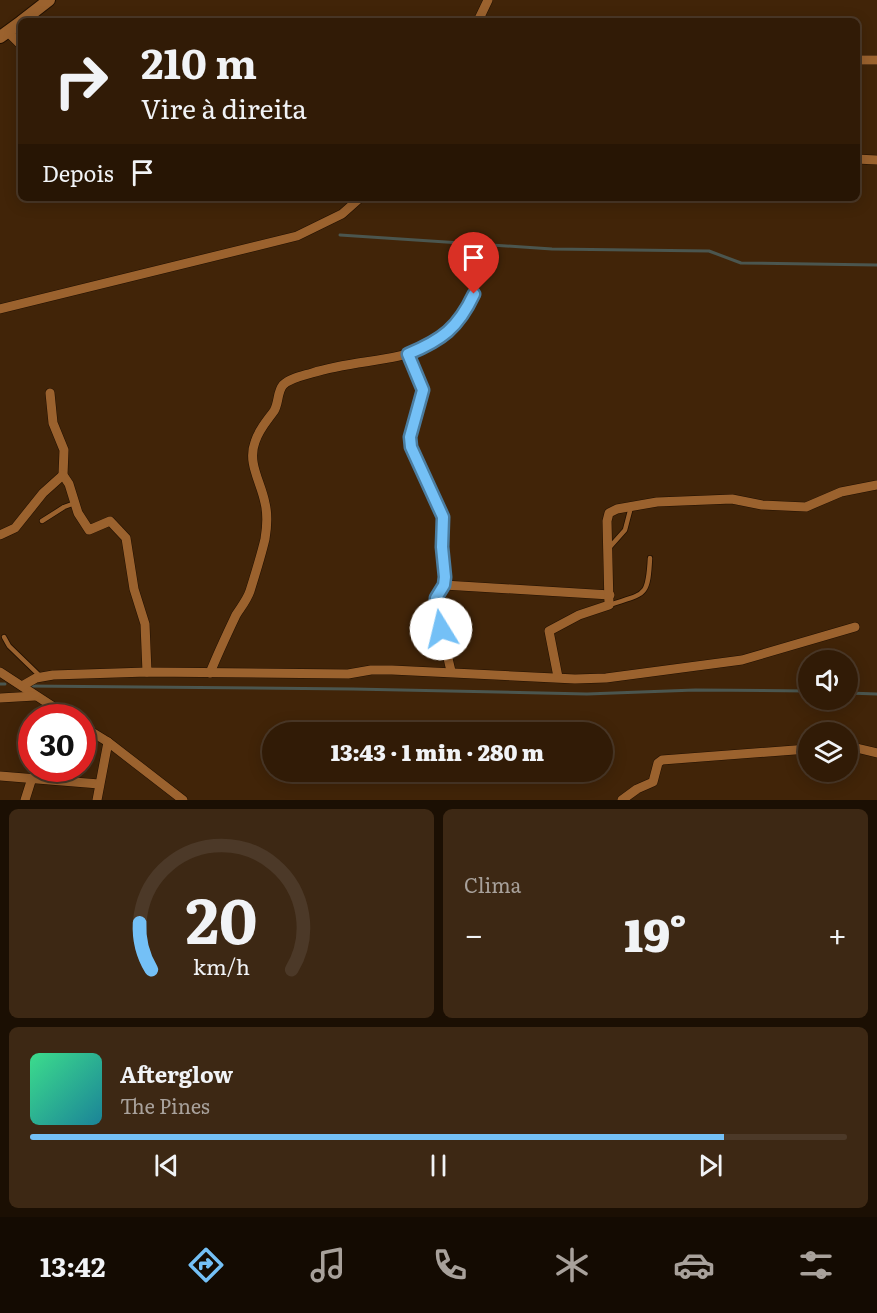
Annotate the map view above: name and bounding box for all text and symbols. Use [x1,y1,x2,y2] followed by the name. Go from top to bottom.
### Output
[141,30,257,92] text: 210 m
[42,42,120,120] icon: right
[141,87,307,127] text: Vire à direita
[42,156,114,189] text: Depois
[126,156,159,189] icon: arrive
[448,232,499,294] pin
[457,241,490,274] icon: arrive
[409,597,473,661] position arrow
[798,650,858,782] map controls
[798,650,858,710] button: sound
[18,704,96,782] speed limit sign: 30
[798,722,858,782] button: layers
[331,735,544,768] text: 13:43 · 1 min · 280 m
[464,869,521,899] text: Clima
[186,871,257,963] text: 20
[624,899,687,966] text: 19°
[464,908,483,957] text: −
[828,908,847,957] text: +
[193,951,250,983] text: km/h
[120,1057,233,1090] text: Afterglow
[120,1090,210,1120] text: The Pines
[150,1149,183,1182] icon: previous
[422,1149,455,1182] icon: pause
[694,1149,727,1182] icon: next
[185,1244,227,1286] icon: directions
[307,1244,349,1286] icon: music
[429,1244,471,1286] icon: phone
[551,1244,593,1286] icon: climate
[673,1244,715,1286] icon: car
[795,1244,837,1286] icon: filters
[40,1245,105,1285] text: 13:42

